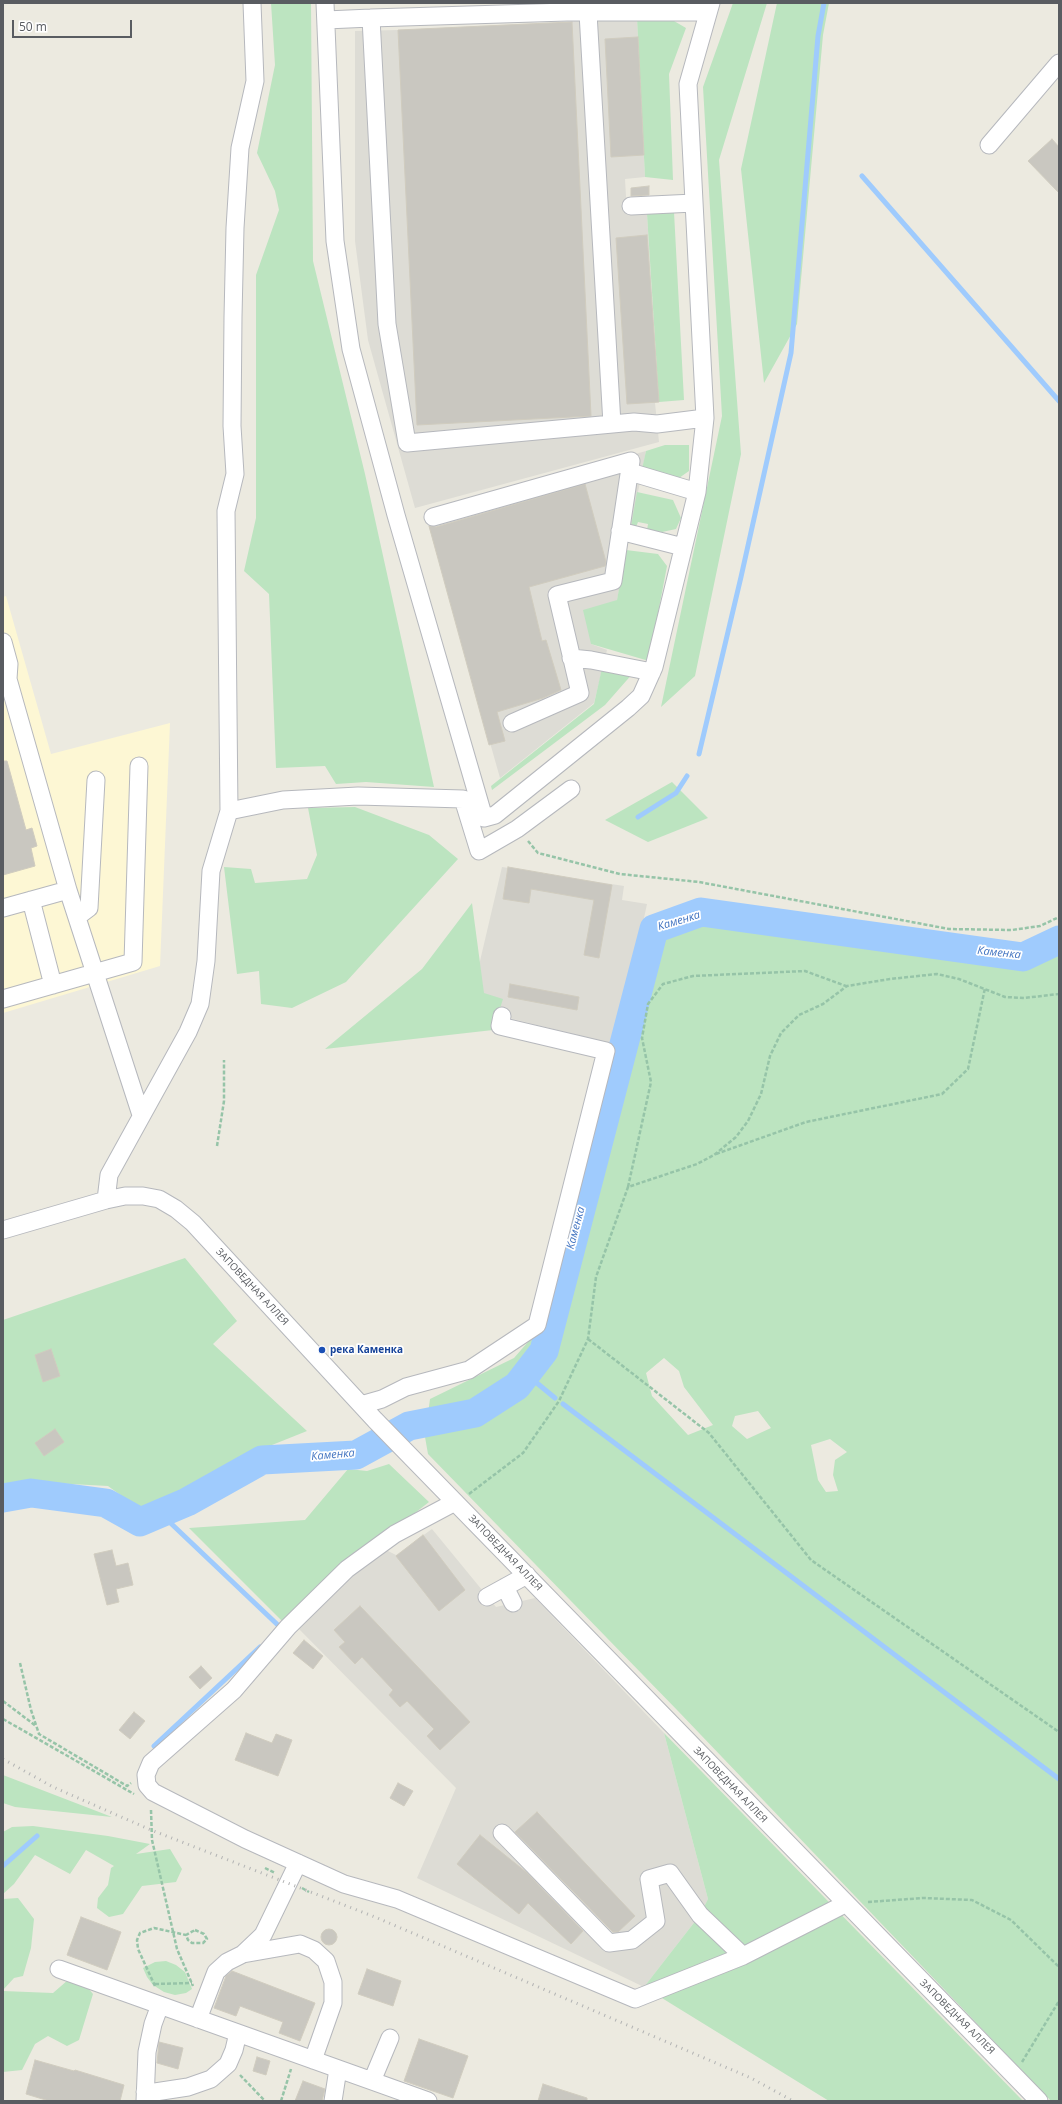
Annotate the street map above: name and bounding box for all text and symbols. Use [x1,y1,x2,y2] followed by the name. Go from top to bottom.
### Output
[14,12,134,38] scale bar
[19,18,47,35] text: 50 m
[656,908,702,934] water label: Каменка
[977,944,1021,962] water label: Каменка
[564,1205,588,1251] water label: Каменка
[213,1246,291,1328] street label: ЗАПОВЕДНАЯ АЛЛЕЯ
[330,1344,403,1356] place label: река Каменка
[317,1345,327,1355] marker: река Каменка
[311,1447,355,1463] water label: Каменка
[466,1513,544,1593] street label: ЗАПОВЕДНАЯ АЛЛЕЯ
[691,1745,769,1825] street label: ЗАПОВЕДНАЯ АЛЛЕЯ
[917,1977,997,2057] street label: ЗАПОВЕДНАЯ АЛЛЕЯ

